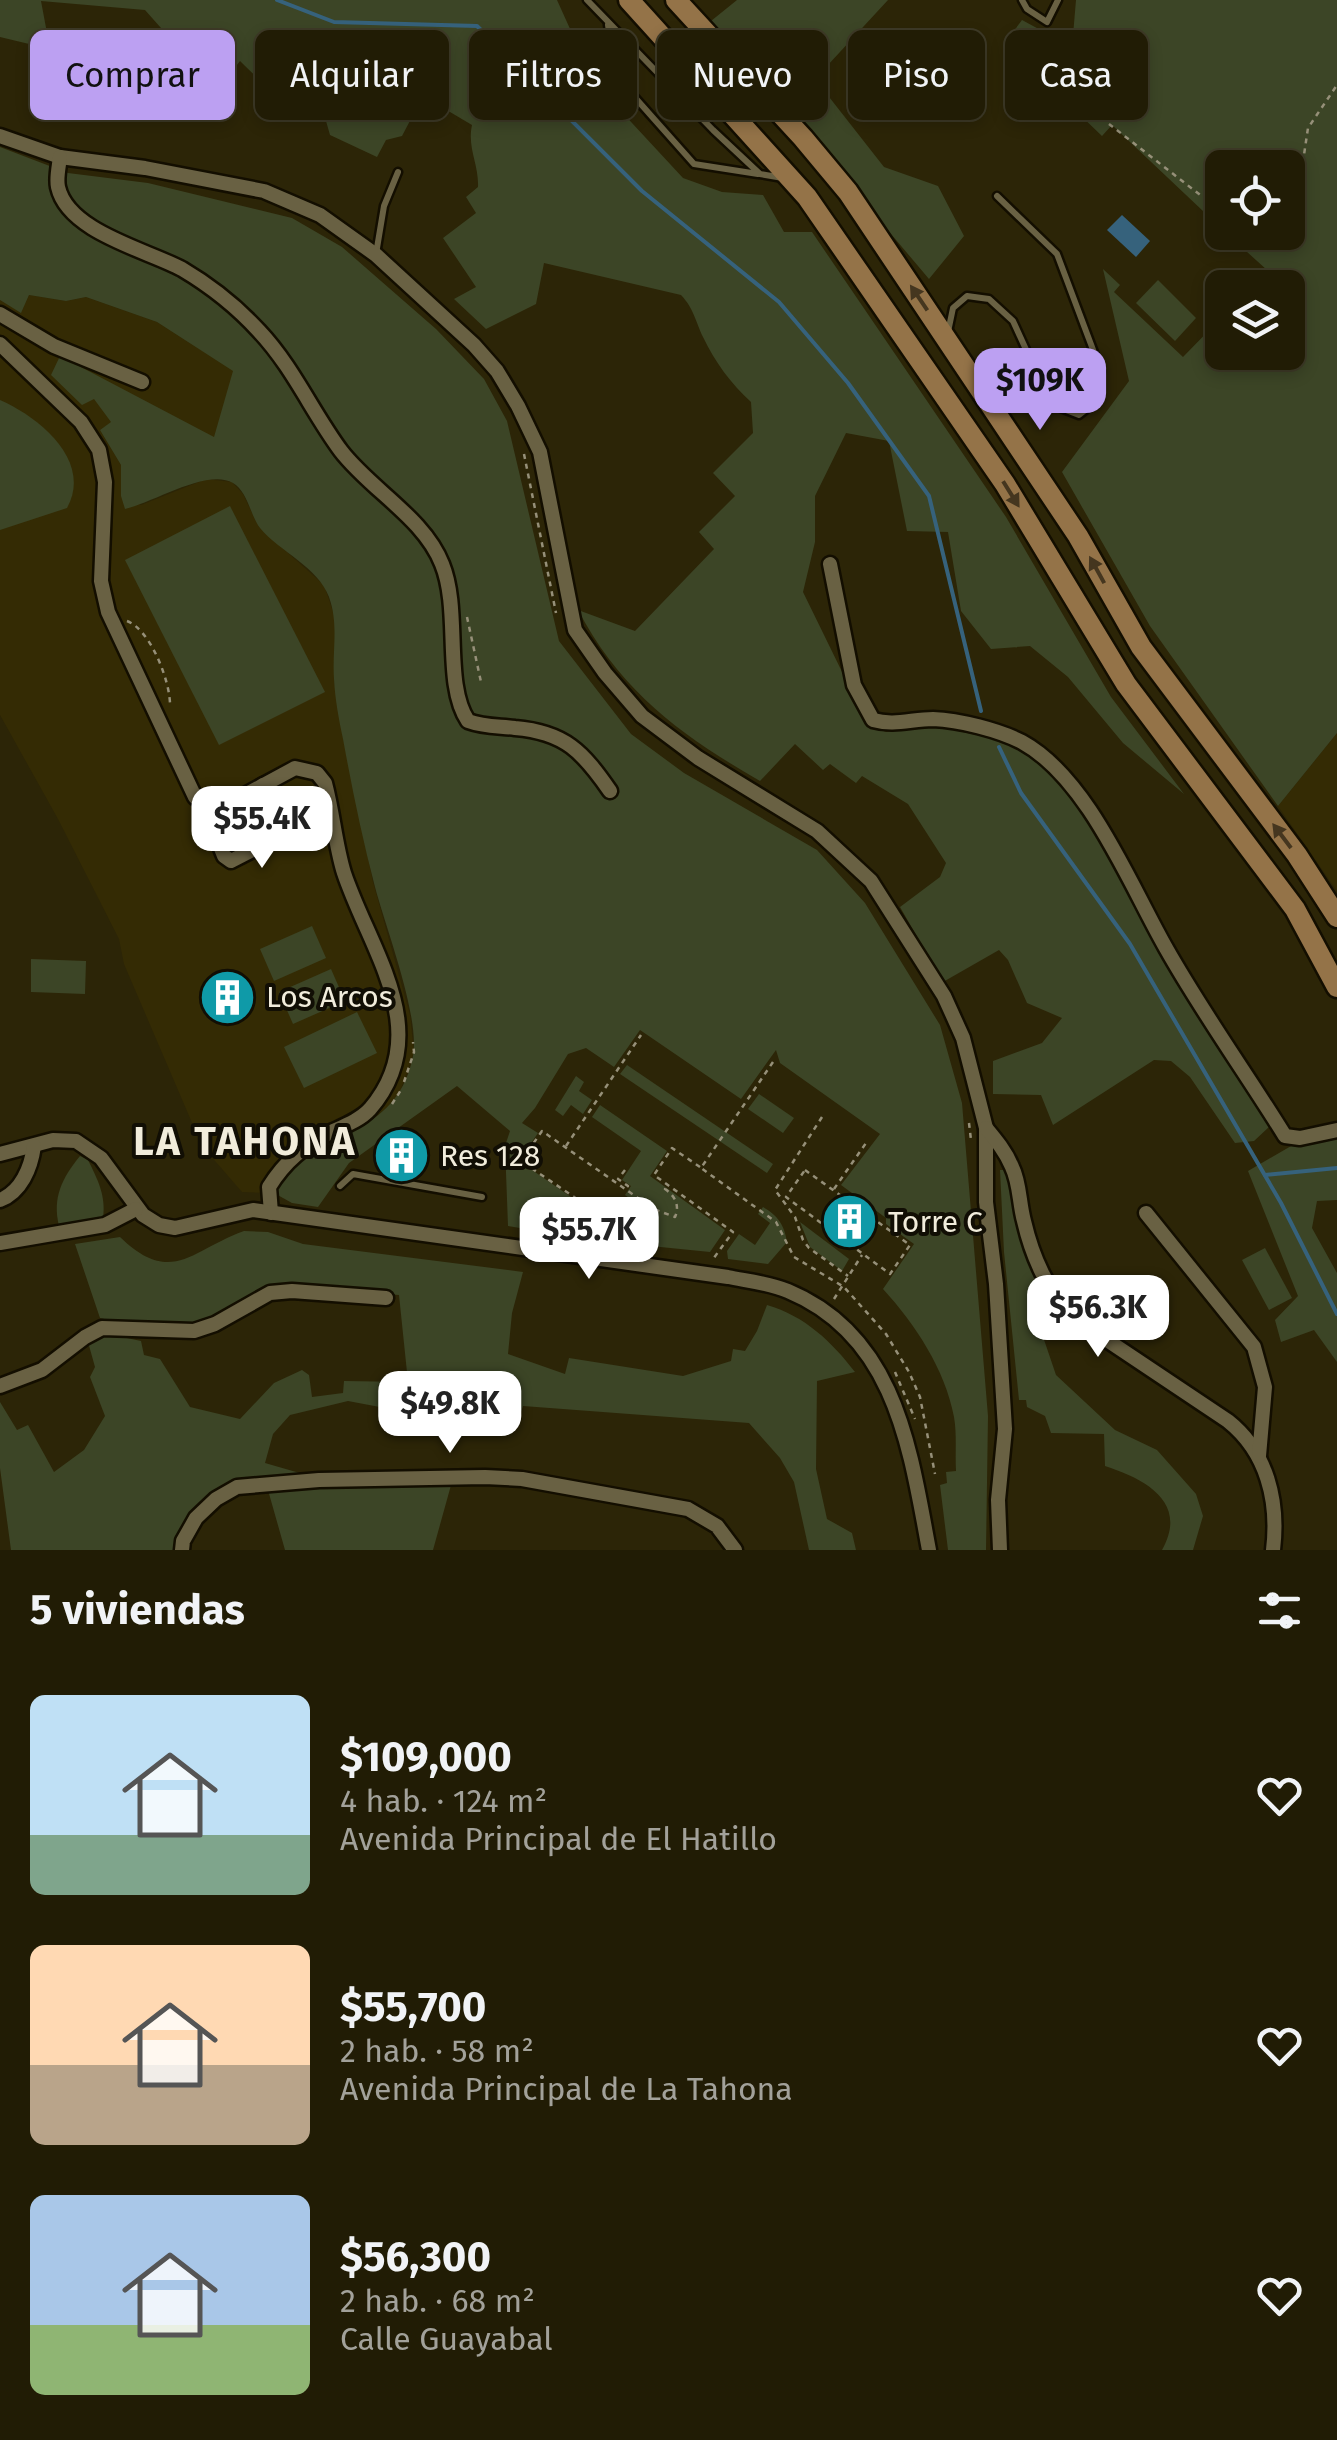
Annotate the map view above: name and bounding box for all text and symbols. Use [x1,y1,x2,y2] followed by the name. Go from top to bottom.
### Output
[30,30,235,120] chip: Comprar
[255,30,449,120] chip: Alquilar
[469,30,637,120] chip: Filtros
[657,30,828,120] chip: Nuevo
[848,30,985,120] chip: Piso
[1005,30,1148,120] chip: Casa
[1205,150,1305,370] map controls
[1205,150,1305,250] button: locate
[1205,270,1305,370] button: layers
[911,285,929,312] one-way arrow
[970,348,1110,433] pin: $109K
[996,361,1084,399] text: $109K
[1002,480,1019,508] one-way arrow
[1089,556,1107,584] one-way arrow
[181,786,343,871] pin: $55.4K
[213,799,311,837] text: $55.4K
[1273,823,1293,849] one-way arrow
[197,967,257,1027] building icon: Los Arcos
[266,979,393,1015] place label: Los Arcos
[133,1118,357,1166] district label: LA TAHONA
[371,1126,431,1186] building icon: Res 128
[440,1138,540,1174] place label: Res 128
[819,1192,879,1252] building icon: Torre C
[508,1197,670,1282] pin: $55.7K
[888,1204,983,1240] place label: Torre C
[542,1210,636,1248] text: $55.7K
[1017,1275,1179,1360] pin: $56.3K
[1049,1288,1147,1326] text: $56.3K
[369,1371,531,1456] pin: $49.8K
[400,1384,500,1422] text: $49.8K
[1252,1583,1307,1638] icon: filters
[30,1585,245,1635] text: 5 viviendas
[340,1732,512,1782] text: $109,000
[110,1735,230,1855] icon: home
[1252,1768,1307,1823] icon: heart
[340,1782,547,1820] text: 4 hab. · 124 m²
[340,1820,777,1858] text: Avenida Principal de El Hatillo
[340,1982,486,2032] text: $55,700
[110,1985,230,2105] icon: home
[1252,2018,1307,2073] icon: heart
[340,2032,534,2070] text: 2 hab. · 58 m²
[340,2070,793,2108] text: Avenida Principal de La Tahona
[340,2232,491,2282] text: $56,300
[110,2235,230,2355] icon: home
[1252,2268,1307,2323] icon: heart
[340,2282,535,2320] text: 2 hab. · 68 m²
[340,2320,553,2358] text: Calle Guayabal

